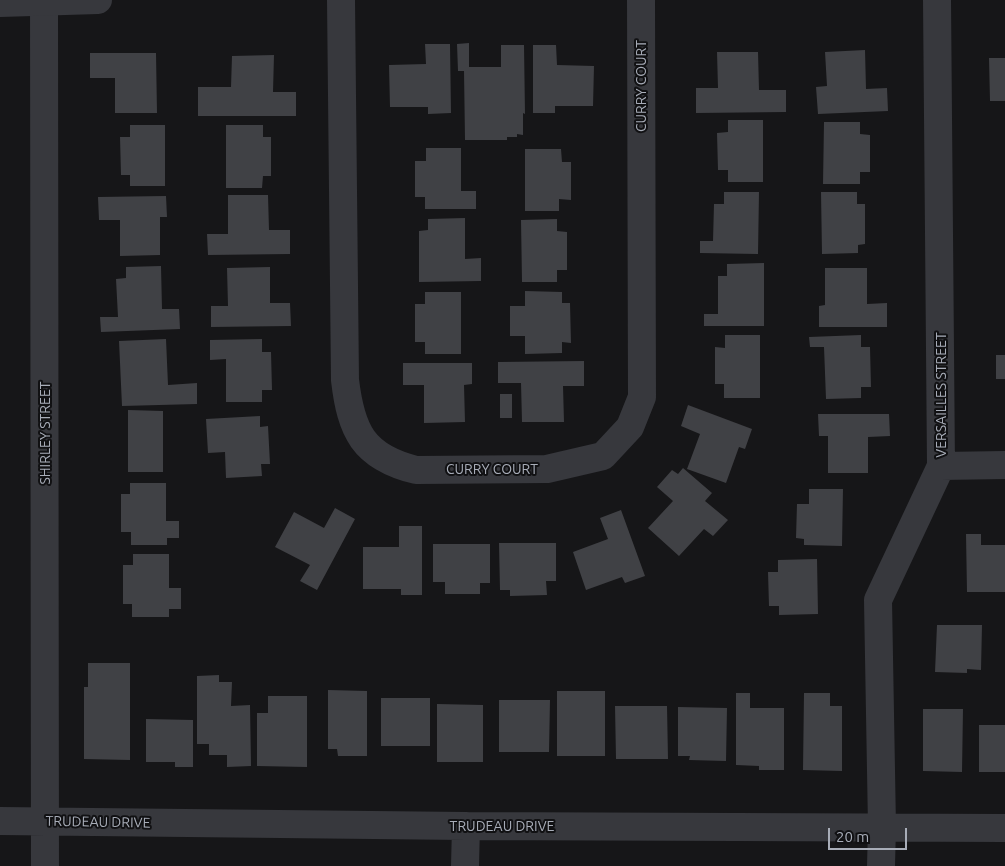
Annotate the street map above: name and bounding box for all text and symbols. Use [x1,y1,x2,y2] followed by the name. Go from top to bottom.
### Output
[633,40,649,132] street label: CURRY COURT
[933,332,949,458] street label: VERSAILLES STREET
[37,381,53,485] street label: SHIRLEY STREET
[446,461,538,477] street label: CURRY COURT
[45,813,151,831] street label: TRUDEAU DRIVE
[450,818,554,834] street label: TRUDEAU DRIVE
[830,818,909,850] scale bar
[836,828,869,845] text: 20 m

